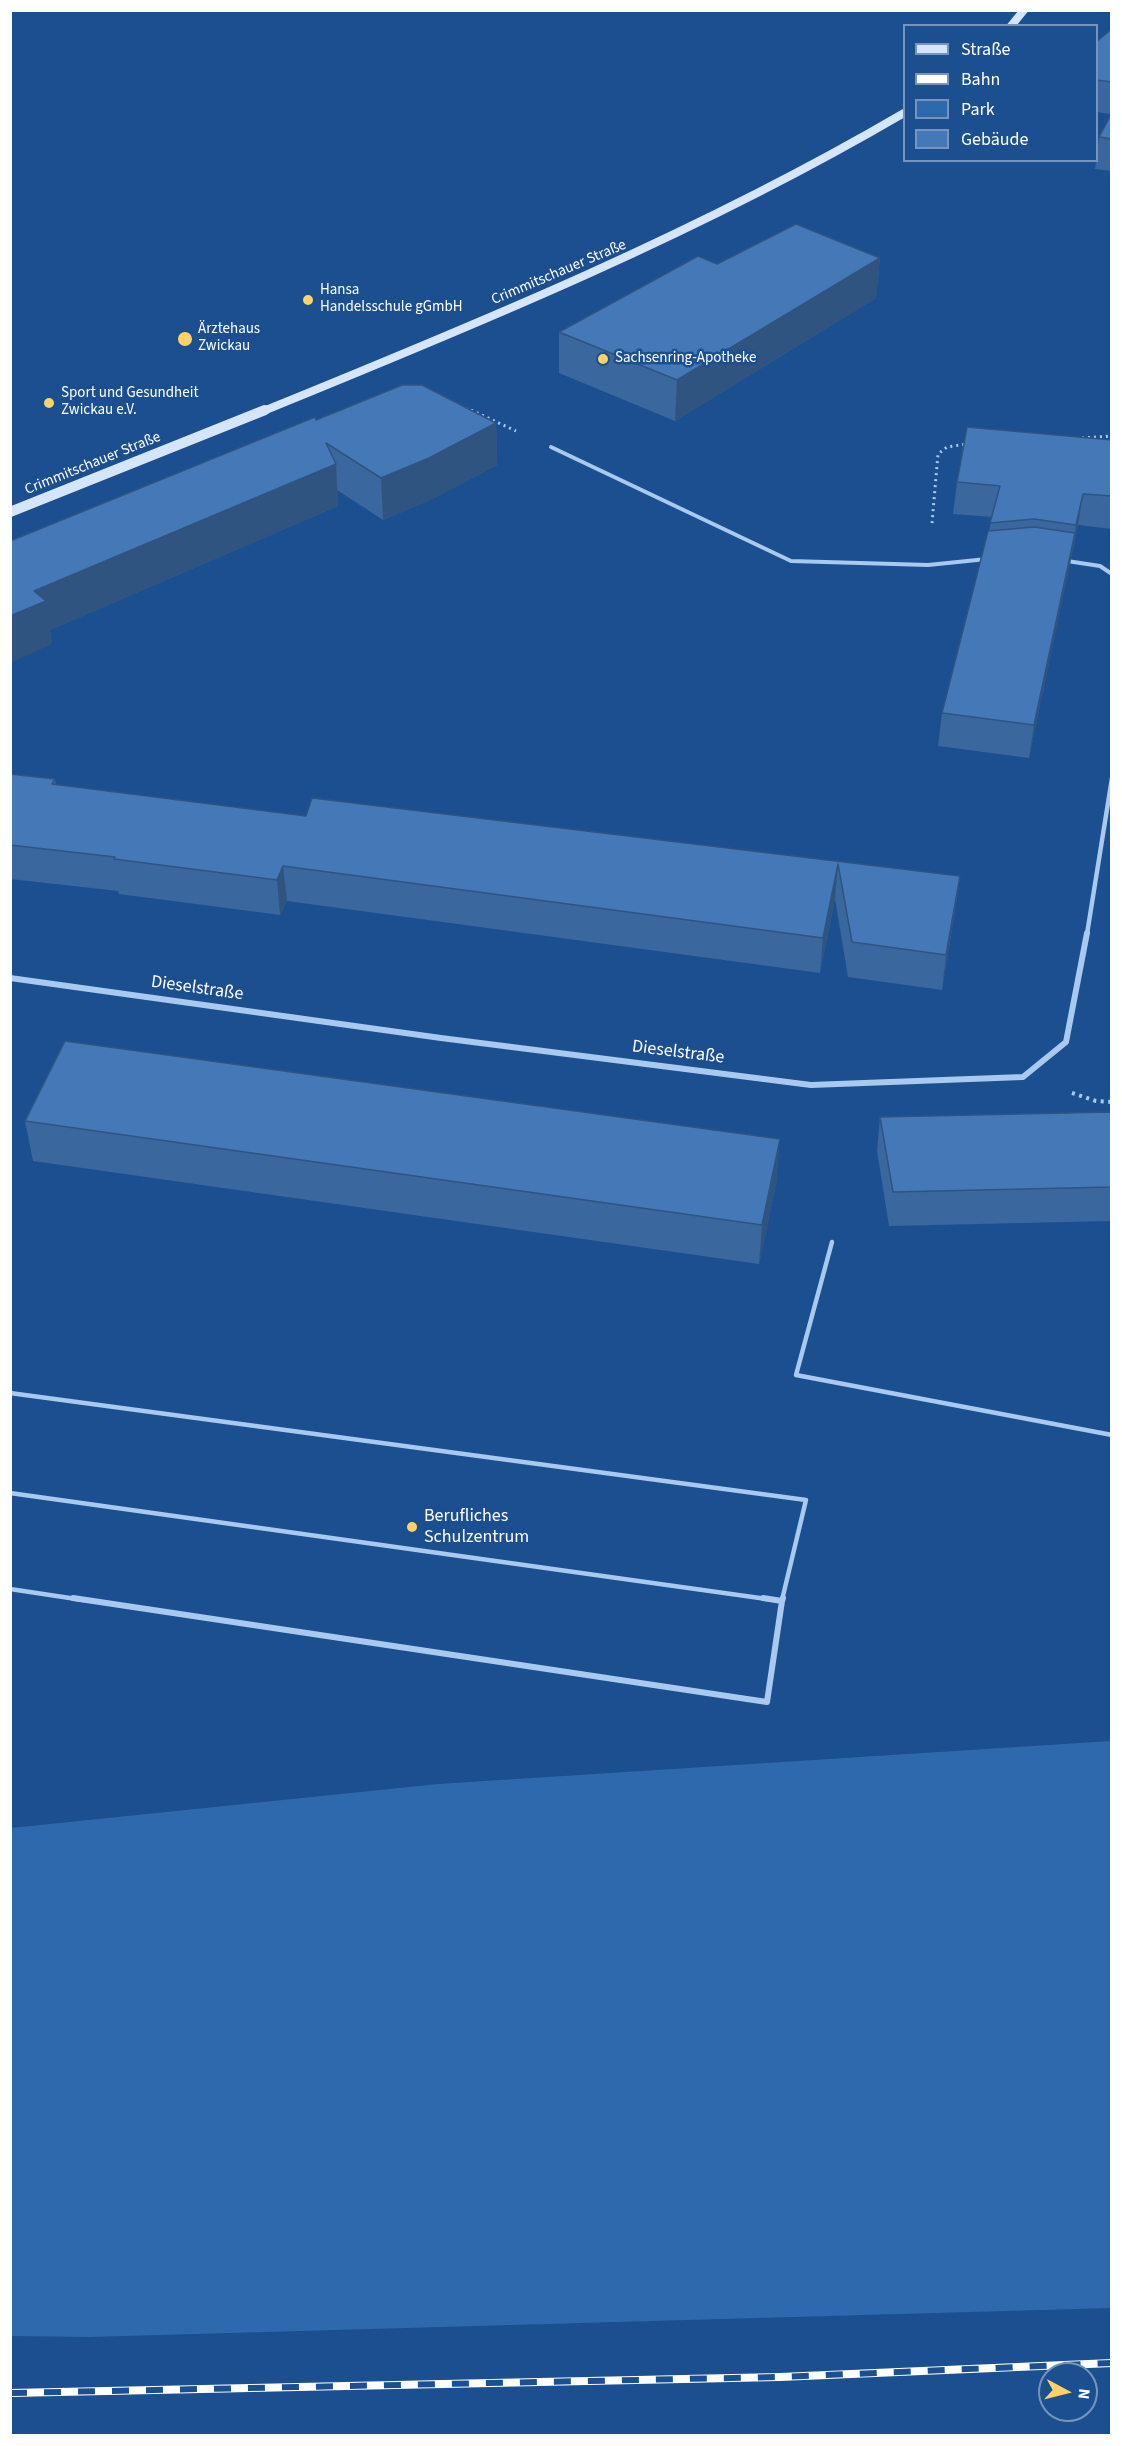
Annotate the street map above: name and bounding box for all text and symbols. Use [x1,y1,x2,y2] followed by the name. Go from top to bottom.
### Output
[903,24,1098,162] legend
[961,37,1010,62] text: Straße
[961,67,1000,92] text: Bahn
[961,97,995,122] text: Park
[961,127,1029,152] text: Gebäude
[489,236,629,310] street label: Crimmitschauer Straße
[320,282,462,317] place label: Hansa Handelsschule gGmbH
[301,293,315,307] marker: Hansa Handelsschule gGmbH
[198,321,260,356] place label: Ärztehaus Zwickau
[176,330,194,348] marker: Ärztehaus Zwickau
[615,350,756,368] place label: Sachsenring-Apotheke
[596,352,610,366] marker: Sachsenring-Apotheke
[61,385,198,420] place label: Sport und Gesundheit Zwickau e.V.
[42,396,56,410] marker: Sport und Gesundheit Zwickau e.V.
[22,429,164,499] street label: Crimmitschauer Straße
[149,972,245,1006] street label: Dieselstraße
[631,1037,725,1069] street label: Dieselstraße
[424,1506,529,1549] place label: Berufliches Schulzentrum
[405,1520,419,1534] marker: Berufliches Schulzentrum
[1038,2362,1098,2422] north arrow
[1072,2387,1095,2401] text: N

